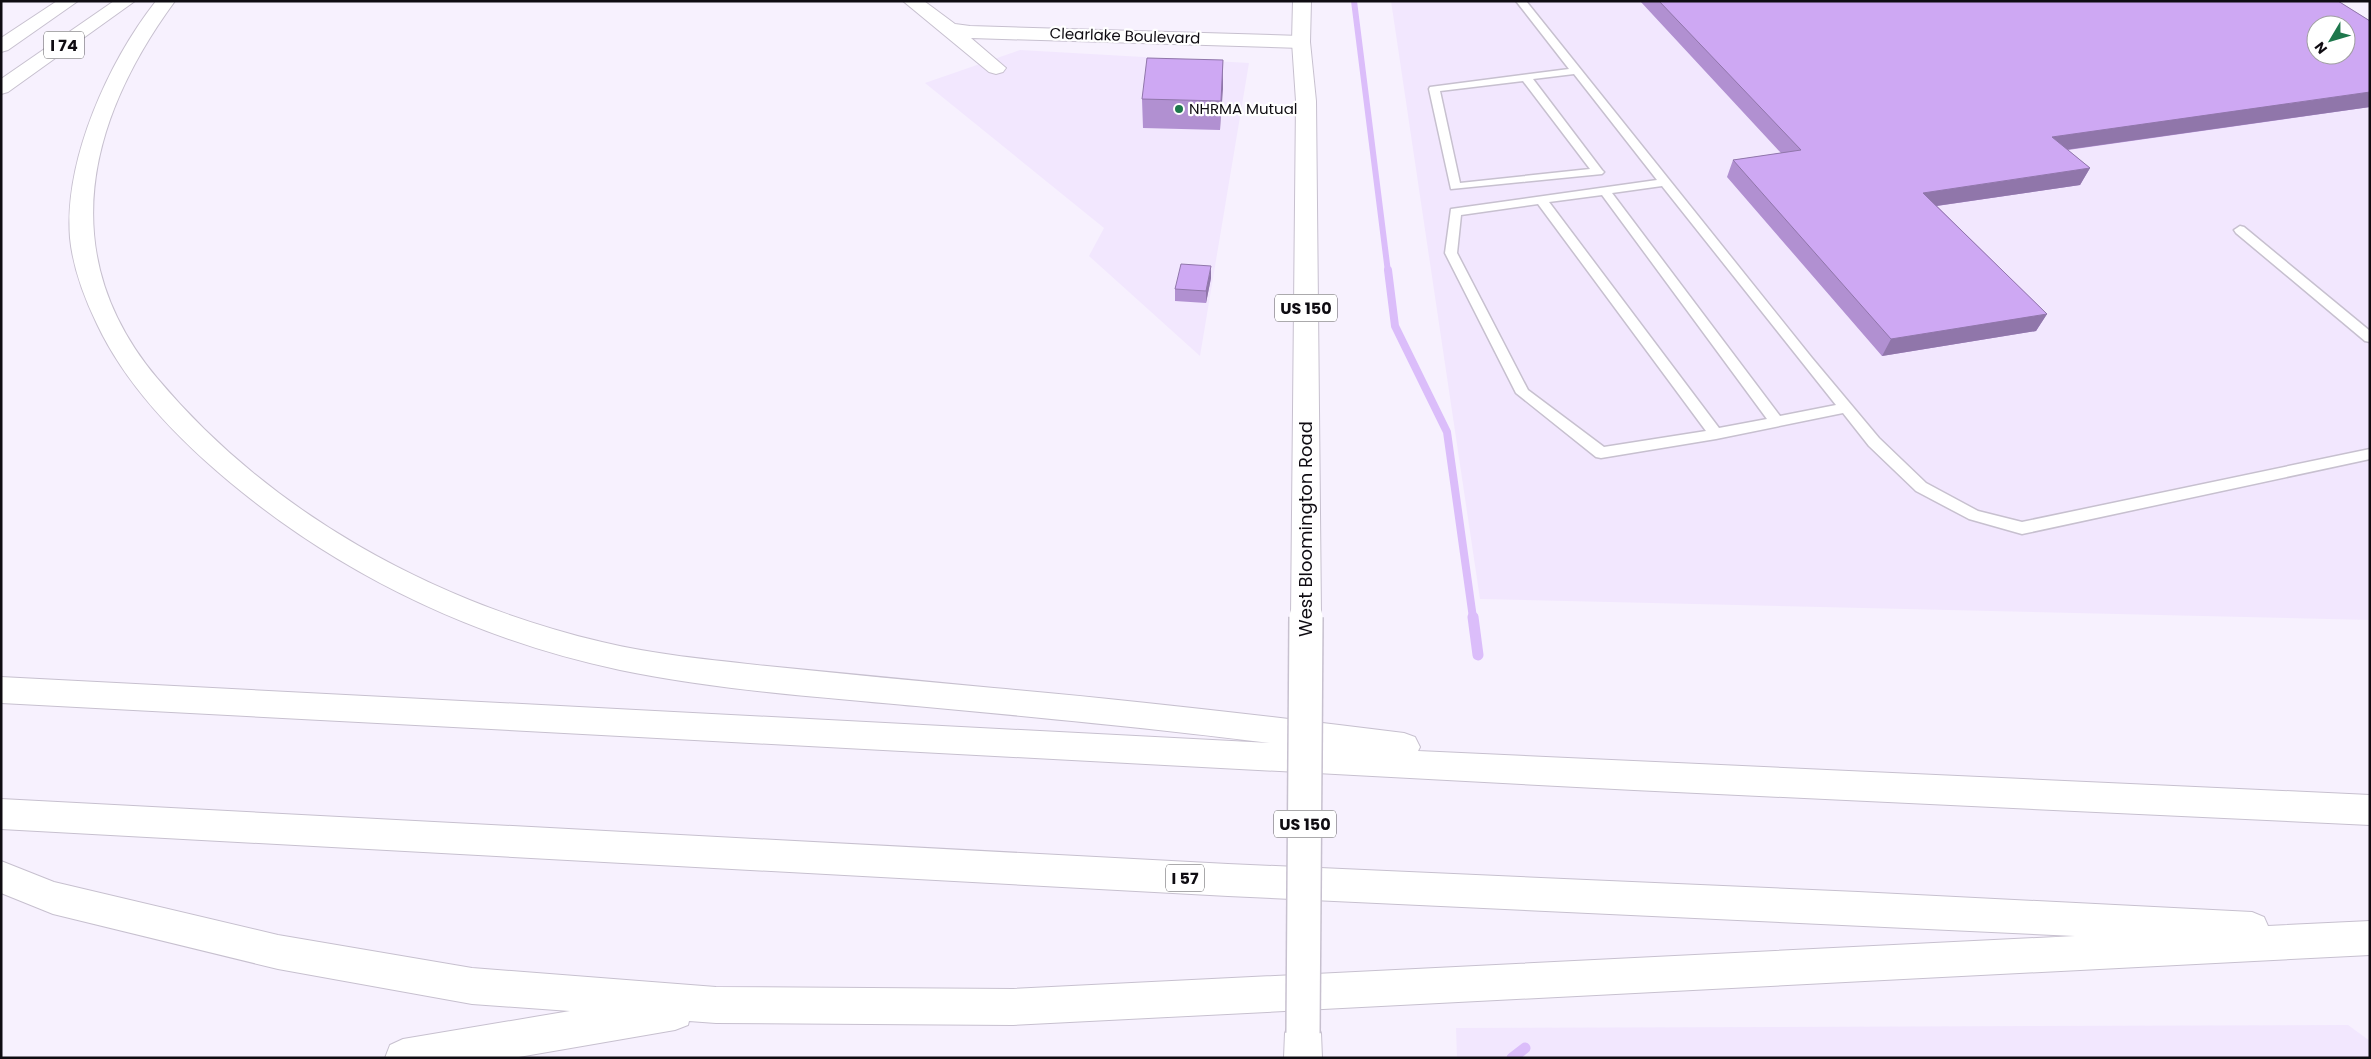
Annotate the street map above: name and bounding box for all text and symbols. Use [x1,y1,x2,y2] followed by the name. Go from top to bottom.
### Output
[2306,15,2356,65] north arrow
[1049,22,1201,49] street label: Clearlake Boulevard
[44,32,84,58] road number: I 74
[2310,38,2332,58] text: N
[1189,98,1297,119] place label: NHRMA Mutual
[1173,103,1185,115] marker: NHRMA Mutual
[1275,294,1337,322] road number: US 150
[1293,421,1318,637] street label: West Bloomington Road
[1274,811,1336,838] road number: US 150
[1166,864,1204,891] road number: I 57

